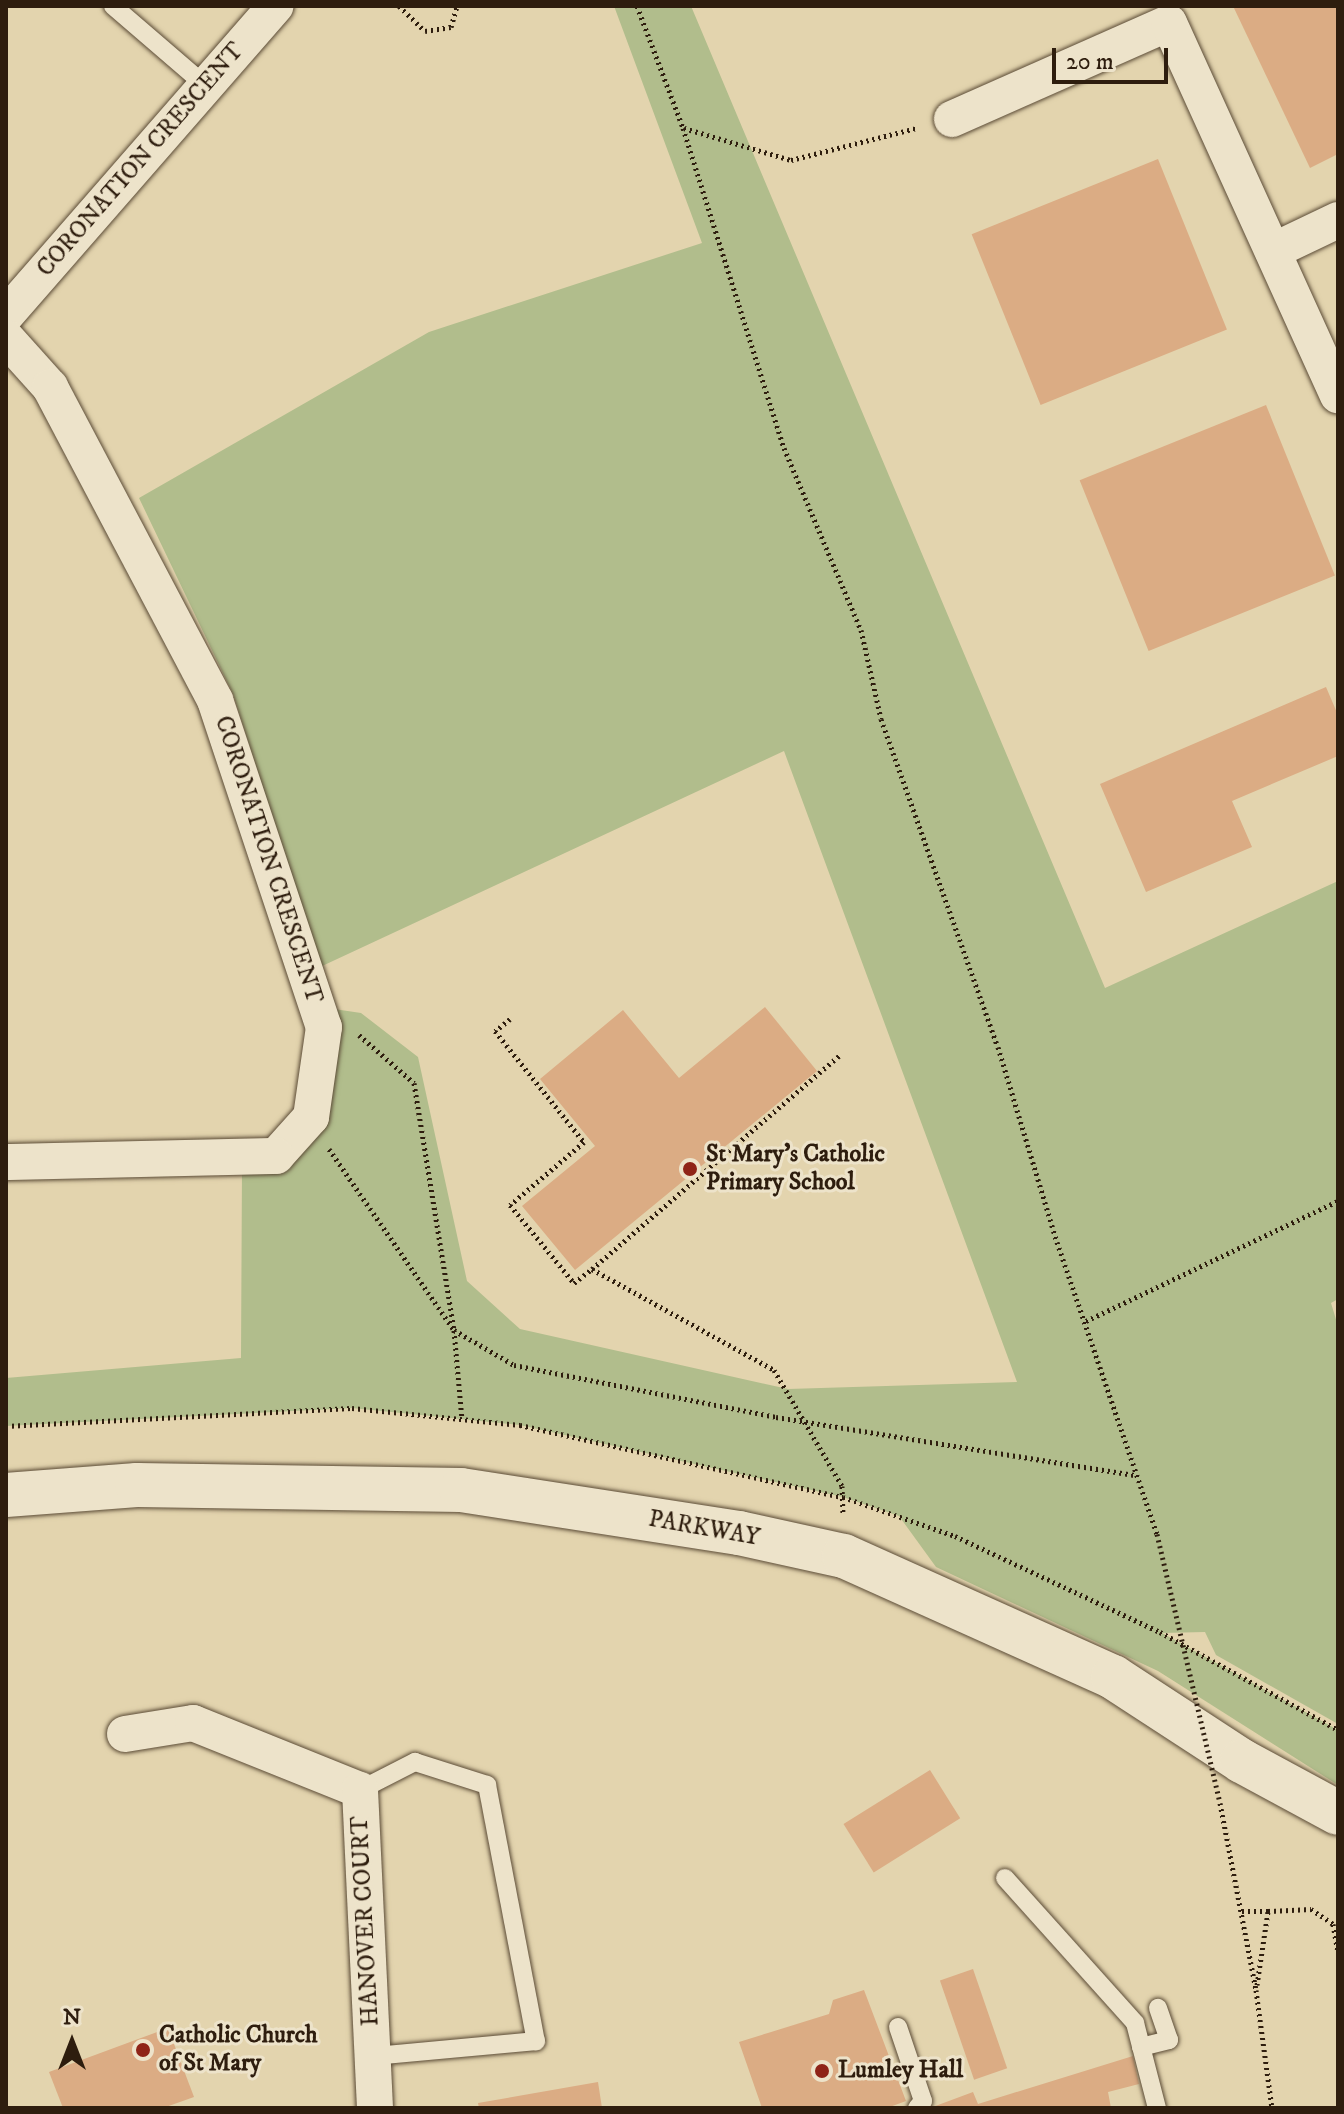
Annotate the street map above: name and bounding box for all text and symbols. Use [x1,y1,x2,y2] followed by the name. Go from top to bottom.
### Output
[1056,32,1172,82] scale bar
[31,37,251,283] street label: CORONATION CRESCENT
[1066,47,1114,77] text: 20 m
[208,713,328,1007] street label: CORONATION CRESCENT
[706,1141,885,1197] place label: St Mary's Catholic Primary School
[681,1160,699,1178] marker: St Mary's Catholic Primary School
[646,1505,762,1553] street label: PARKWAY
[346,1815,386,2027] street label: HANOVER COURT
[32,2002,112,2082] north arrow
[63,2004,81,2031] text: N
[159,2022,318,2078] place label: Catholic Church of St Mary
[134,2041,152,2059] marker: Catholic Church of St Mary
[838,2057,963,2085] place label: Lumley Hall
[813,2062,831,2080] marker: Lumley Hall

